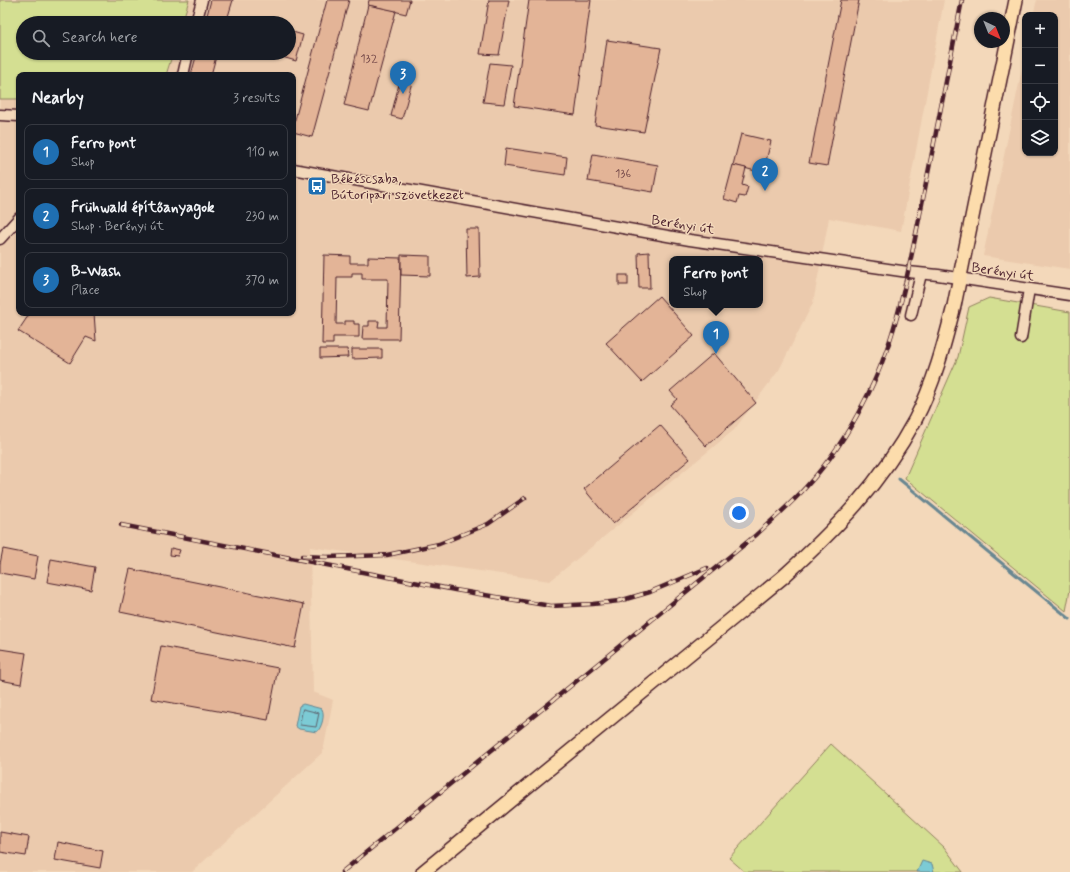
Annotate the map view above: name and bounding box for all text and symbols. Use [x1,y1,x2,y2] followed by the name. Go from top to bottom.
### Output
[974,12,1010,48] north arrow
[1022,12,1058,156] map controls
[1022,12,1058,48] button: +
[16,16,296,60] search box
[30,27,52,49] icon: search
[62,28,138,48] text: Search here
[1022,48,1058,84] button: −
[360,51,378,67] house number: 132
[390,61,416,94] pin: 3
[1022,84,1058,120] button: locate
[32,87,84,109] text: Nearby
[233,90,280,107] text: 3 results
[1022,120,1058,156] button: layers
[71,134,136,154] text: Ferro pont
[43,144,49,161] text: 1
[246,144,279,161] text: 110 m
[71,154,95,171] text: Shop
[752,158,778,191] pin: 2
[615,166,631,182] house number: 136
[331,170,464,204] place label: Békéscsaba, Bútoripari szövetkezet
[306,175,328,197] bus stop icon: Békéscsaba, Bútoripari szövetkezet
[71,198,215,218] text: Frühwald építőanyagok
[43,208,49,225] text: 2
[245,208,279,225] text: 230 m
[650,211,716,239] street label: Berényi út
[71,218,164,235] text: Shop · Berényi út
[669,256,763,308] popup
[970,259,1036,285] street label: Berényi út
[71,262,121,282] text: B-Wash
[683,264,749,284] text: Ferro pont
[43,272,49,289] text: 3
[245,272,279,289] text: 370 m
[71,282,100,299] text: Place
[683,284,707,301] text: Shop
[703,321,729,354] pin: 1
[729,503,749,523] your location

